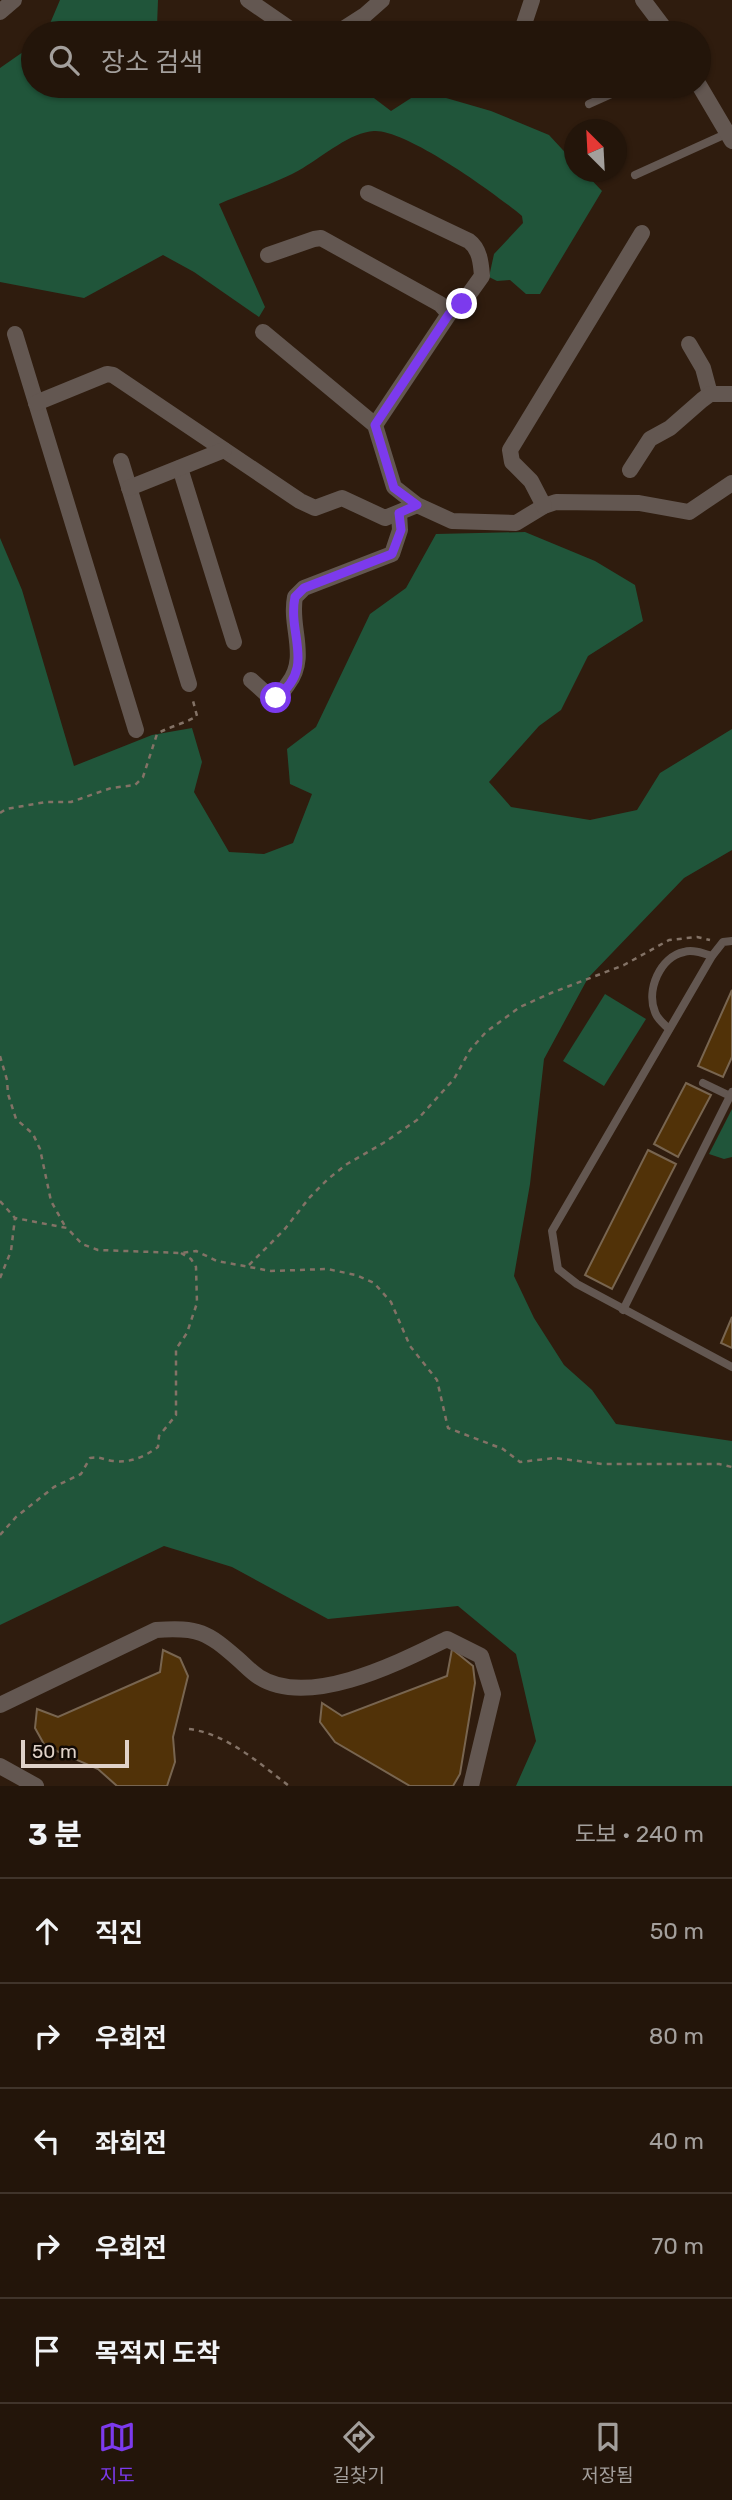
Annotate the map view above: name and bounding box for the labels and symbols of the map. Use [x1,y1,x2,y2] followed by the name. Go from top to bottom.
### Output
[564,119,627,182] north arrow
[446,288,477,319] route end
[260,682,291,713] route start
[21,1737,130,1769] scale bar

